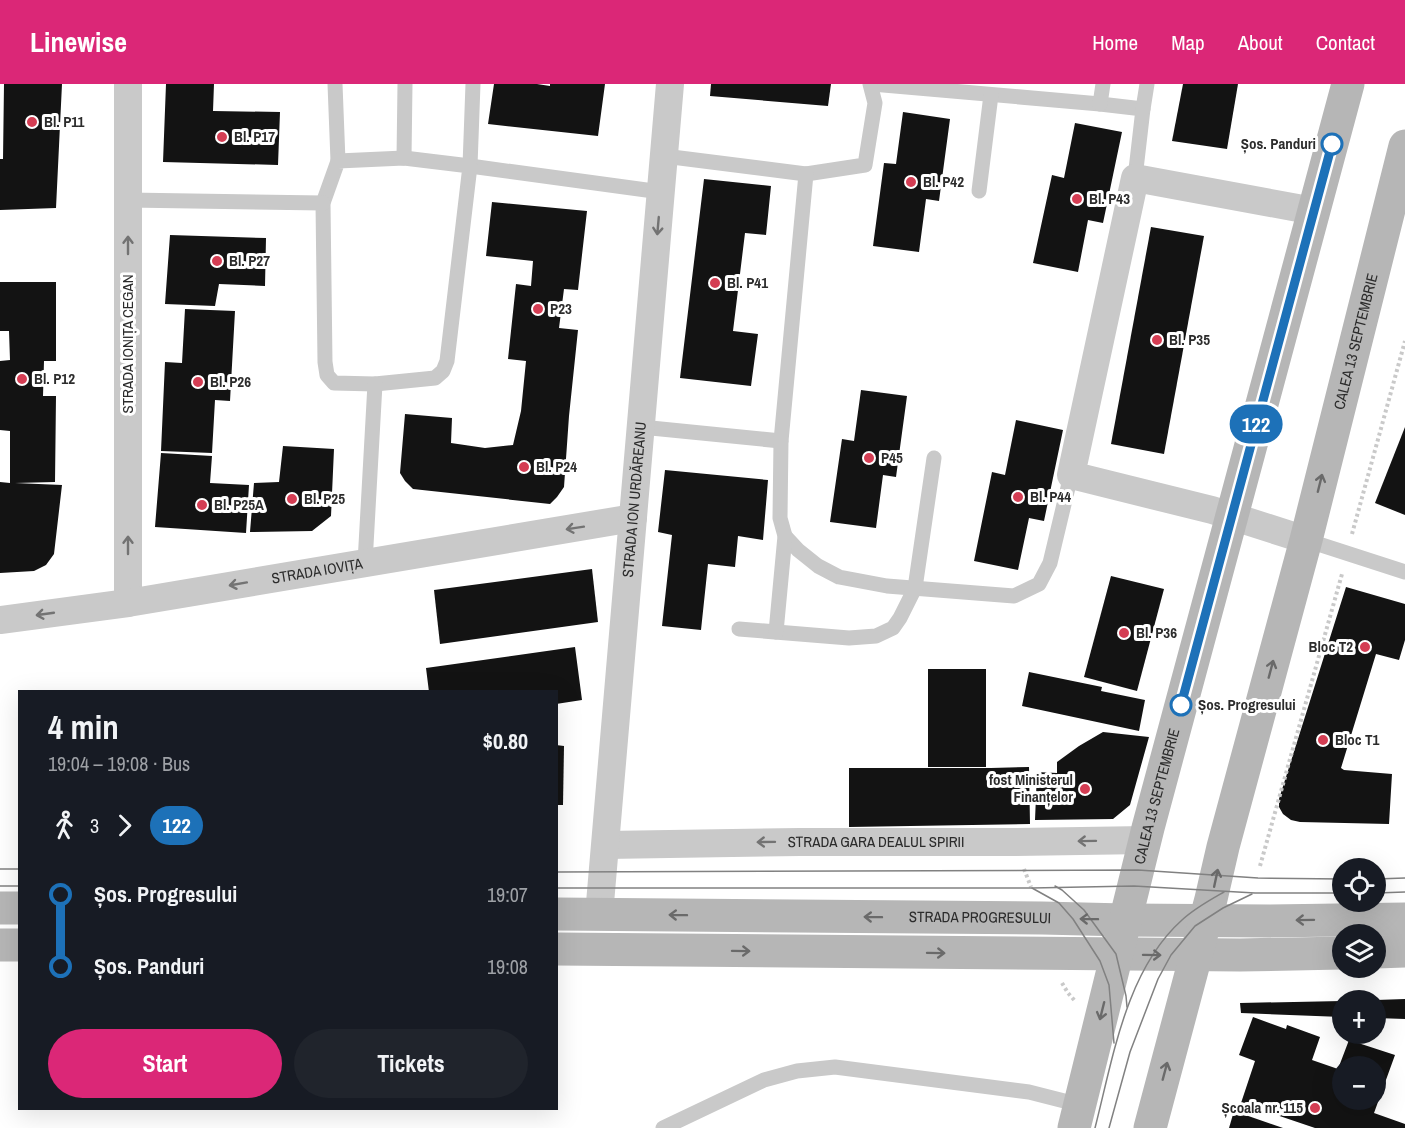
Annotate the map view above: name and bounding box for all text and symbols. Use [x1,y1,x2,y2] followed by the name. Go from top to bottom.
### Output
[30,23,127,61] text: Linewise
[1092,28,1138,57] text: Home
[1171,28,1205,57] text: Map
[1238,28,1283,57] text: About
[1316,28,1375,57] text: Contact
[44,111,85,132] place label: Bl. P11
[25,115,39,129] marker: Bl. P11
[234,126,275,147] place label: Bl. P17
[215,130,229,144] marker: Bl. P17
[1241,133,1316,154] place label: Șos. Panduri
[1321,133,1343,155] marker: Șos. Panduri
[923,171,964,192] place label: Bl. P42
[904,175,918,189] marker: Bl. P42
[1089,188,1130,209] place label: Bl. P43
[1070,192,1084,206] marker: Bl. P43
[652,216,663,235] one-way arrow
[122,235,134,255] one-way arrow
[229,250,270,271] place label: Bl. P27
[210,254,224,268] marker: Bl. P27
[1328,271,1383,412] street label: CALEA 13 SEPTEMBRIE
[727,272,768,293] place label: Bl. P41
[117,274,138,414] street label: STRADA IONIȚA CEGAN
[708,276,722,290] marker: Bl. P41
[550,298,572,319] place label: P23
[531,302,545,316] marker: P23
[1169,329,1210,350] place label: Bl. P35
[1150,333,1164,347] marker: Bl. P35
[34,368,75,389] place label: Bl. P12
[210,371,251,392] place label: Bl. P26
[15,372,29,386] marker: Bl. P12
[191,375,205,389] marker: Bl. P26
[1222,404,1290,444] line badge: 122
[1242,410,1270,439] text: 122
[617,421,651,578] street label: STRADA ION URDĂREANU
[881,447,903,468] place label: P45
[862,451,876,465] marker: P45
[536,456,577,477] place label: Bl. P24
[517,460,531,474] marker: Bl. P24
[1315,474,1327,493] one-way arrow
[1030,486,1071,507] place label: Bl. P44
[304,488,345,509] place label: Bl. P25
[1011,490,1025,504] marker: Bl. P44
[285,492,299,506] marker: Bl. P25
[214,494,264,515] place label: Bl. P25A
[195,498,209,512] marker: Bl. P25A
[566,522,586,533] one-way arrow
[122,535,134,555] one-way arrow
[270,553,365,589] street label: STRADA IOVIȚA
[229,579,248,590] one-way arrow
[36,609,56,620] one-way arrow
[1136,622,1177,643] place label: Bl. P36
[1117,626,1131,640] marker: Bl. P36
[1309,636,1353,657] place label: Bloc T2
[1358,640,1372,654] marker: Bloc T2
[1266,660,1278,679] one-way arrow
[1170,694,1192,716] marker: Șos. Progresului
[1198,694,1296,715] place label: Șos. Progresului
[48,705,119,749] text: 4 min
[483,726,528,756] text: $0.80
[1129,726,1184,866] street label: CALEA 13 SEPTEMBRIE
[1335,729,1380,750] place label: Bloc T1
[1316,733,1330,747] marker: Bloc T1
[48,750,190,777] text: 19:04 – 19:08 · Bus
[989,769,1073,807] place label: fost Ministerul Finanțelor
[1078,782,1092,796] marker: fost Ministerul Finanțelor
[48,809,81,842] icon: walk
[108,809,141,842] icon: forward
[162,811,191,840] text: 122
[90,812,99,839] text: 3
[787,831,964,852] street label: STRADA GARA DEALUL SPIRII
[1078,835,1098,846] one-way arrow
[757,836,777,848] one-way arrow
[1332,858,1386,1110] map controls
[1332,858,1386,912] button: locate
[1210,869,1222,888] one-way arrow
[94,879,237,909] text: Șos. Progresului
[487,881,528,908] text: 19:07
[909,906,1051,928] street label: STRADA PROGRESULUI
[668,909,688,921] one-way arrow
[863,911,883,923] one-way arrow
[1079,914,1099,925] one-way arrow
[1295,914,1315,926] one-way arrow
[1332,924,1386,978] button: layers
[730,945,750,956] one-way arrow
[925,947,945,959] one-way arrow
[1141,949,1161,961] one-way arrow
[94,951,204,981] text: Șos. Panduri
[487,953,528,980] text: 19:08
[1332,990,1386,1044] button: +
[1096,1001,1108,1020] one-way arrow
[48,1029,282,1098] button: Start
[294,1029,528,1098] button: Tickets
[1332,1056,1386,1110] button: −
[1159,1062,1171,1081] one-way arrow
[1222,1097,1303,1118] place label: Școala nr. 115
[1308,1101,1322,1115] marker: Școala nr. 115

